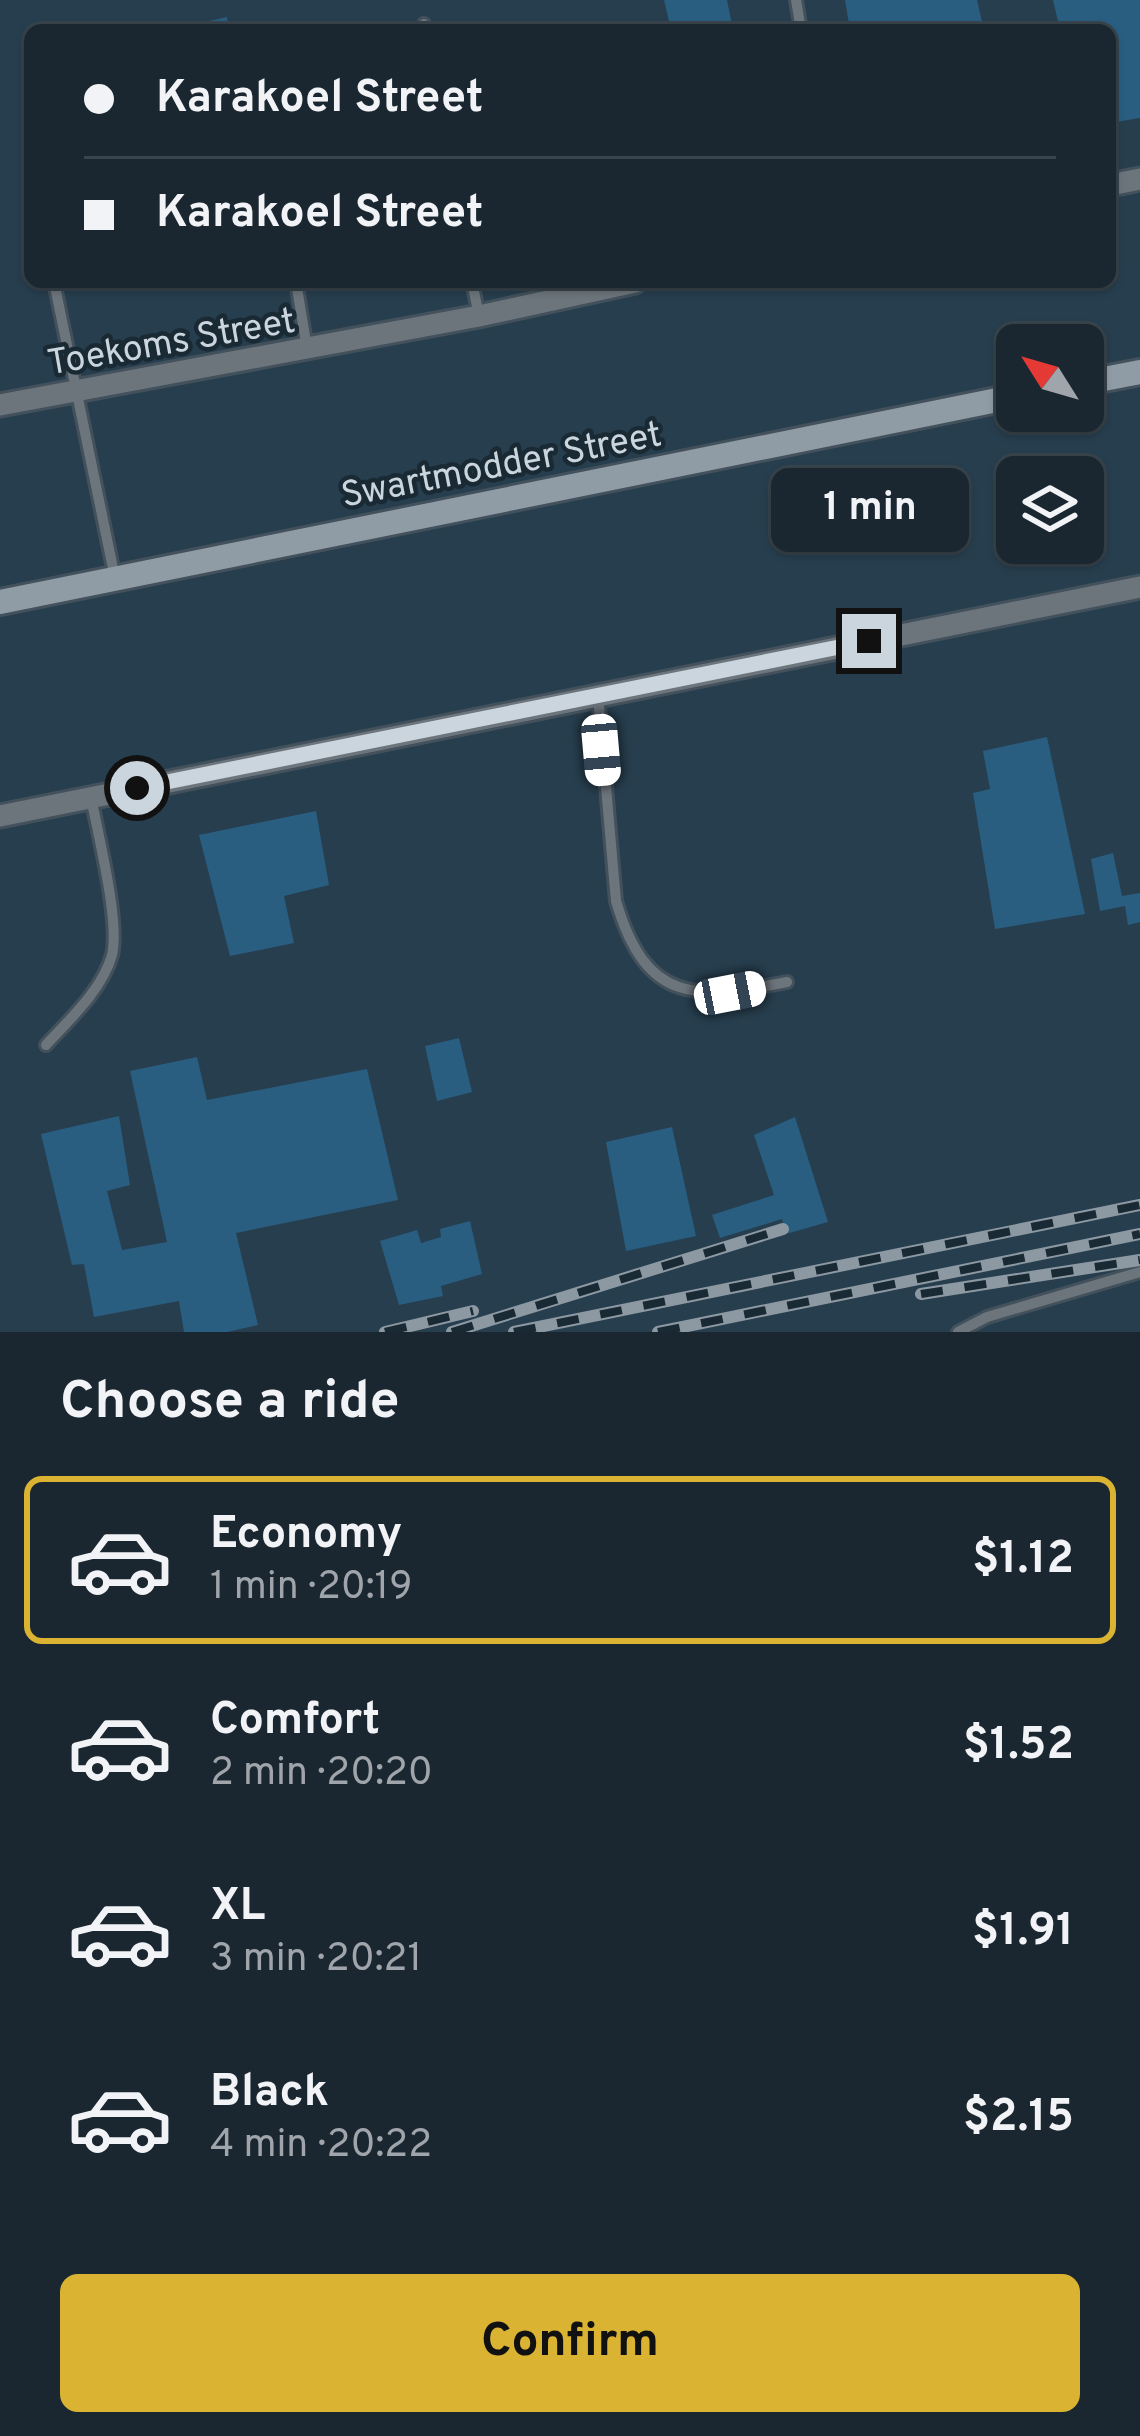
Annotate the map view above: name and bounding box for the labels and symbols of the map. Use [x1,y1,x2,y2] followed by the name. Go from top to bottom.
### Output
[44,300,299,388] street label: Toekoms Street
[996,324,1104,432] north arrow
[338,413,666,521] street label: Swartmodder Street
[770,467,968,551] callout: 1 min
[842,614,896,668] route end
[580,713,622,787] car
[110,761,164,815] route start
[691,968,769,1018] car

